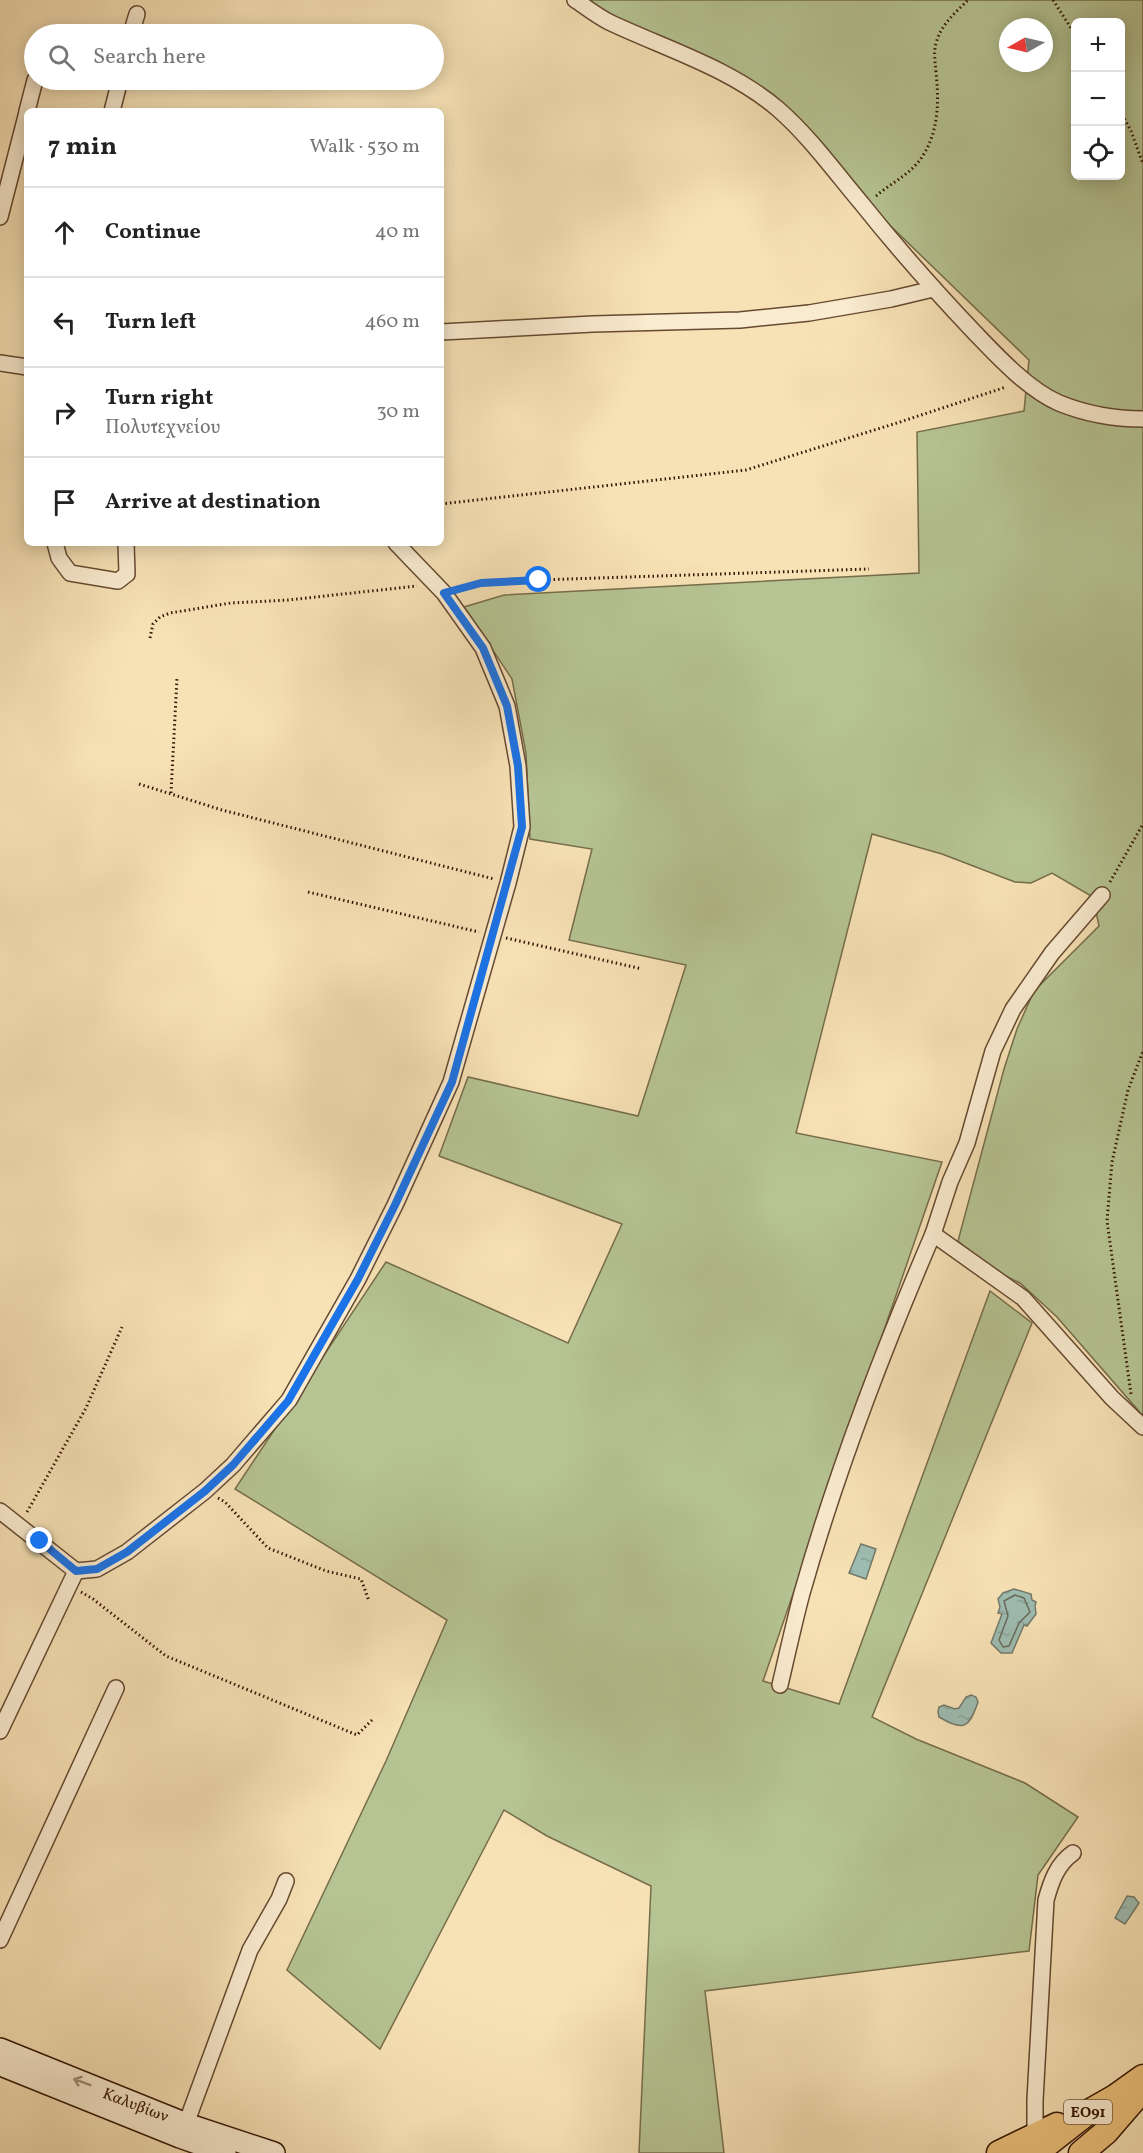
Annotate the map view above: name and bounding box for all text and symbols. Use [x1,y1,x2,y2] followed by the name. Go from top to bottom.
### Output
[999,18,1053,72] north arrow
[1071,18,1125,180] map controls
[1071,18,1125,72] button: +
[24,24,444,90] search box
[45,41,78,74] icon: search
[93,42,206,73] text: Search here
[1071,72,1125,126] button: −
[1071,126,1125,180] button: locate
[48,129,117,165] text: 7 min
[309,133,420,161] text: Walk · 530 m
[48,216,81,249] icon: ahead
[105,217,201,248] text: Continue
[375,218,420,246] text: 40 m
[48,306,81,339] icon: left
[105,307,196,338] text: Turn left
[364,308,420,336] text: 460 m
[105,383,213,414] text: Turn right
[48,396,81,429] icon: right
[376,398,420,426] text: 30 m
[105,414,220,442] text: Πολυτεχνείου
[48,486,81,519] icon: arrive
[105,487,321,518] text: Arrive at destination
[525,566,551,592] route start
[26,1527,52,1553] route end
[73,2076,91,2087] one-way arrow
[99,2083,171,2129] street label: Καλυβίων
[1064,2100,1112,2124] road number: ΕΟ91

